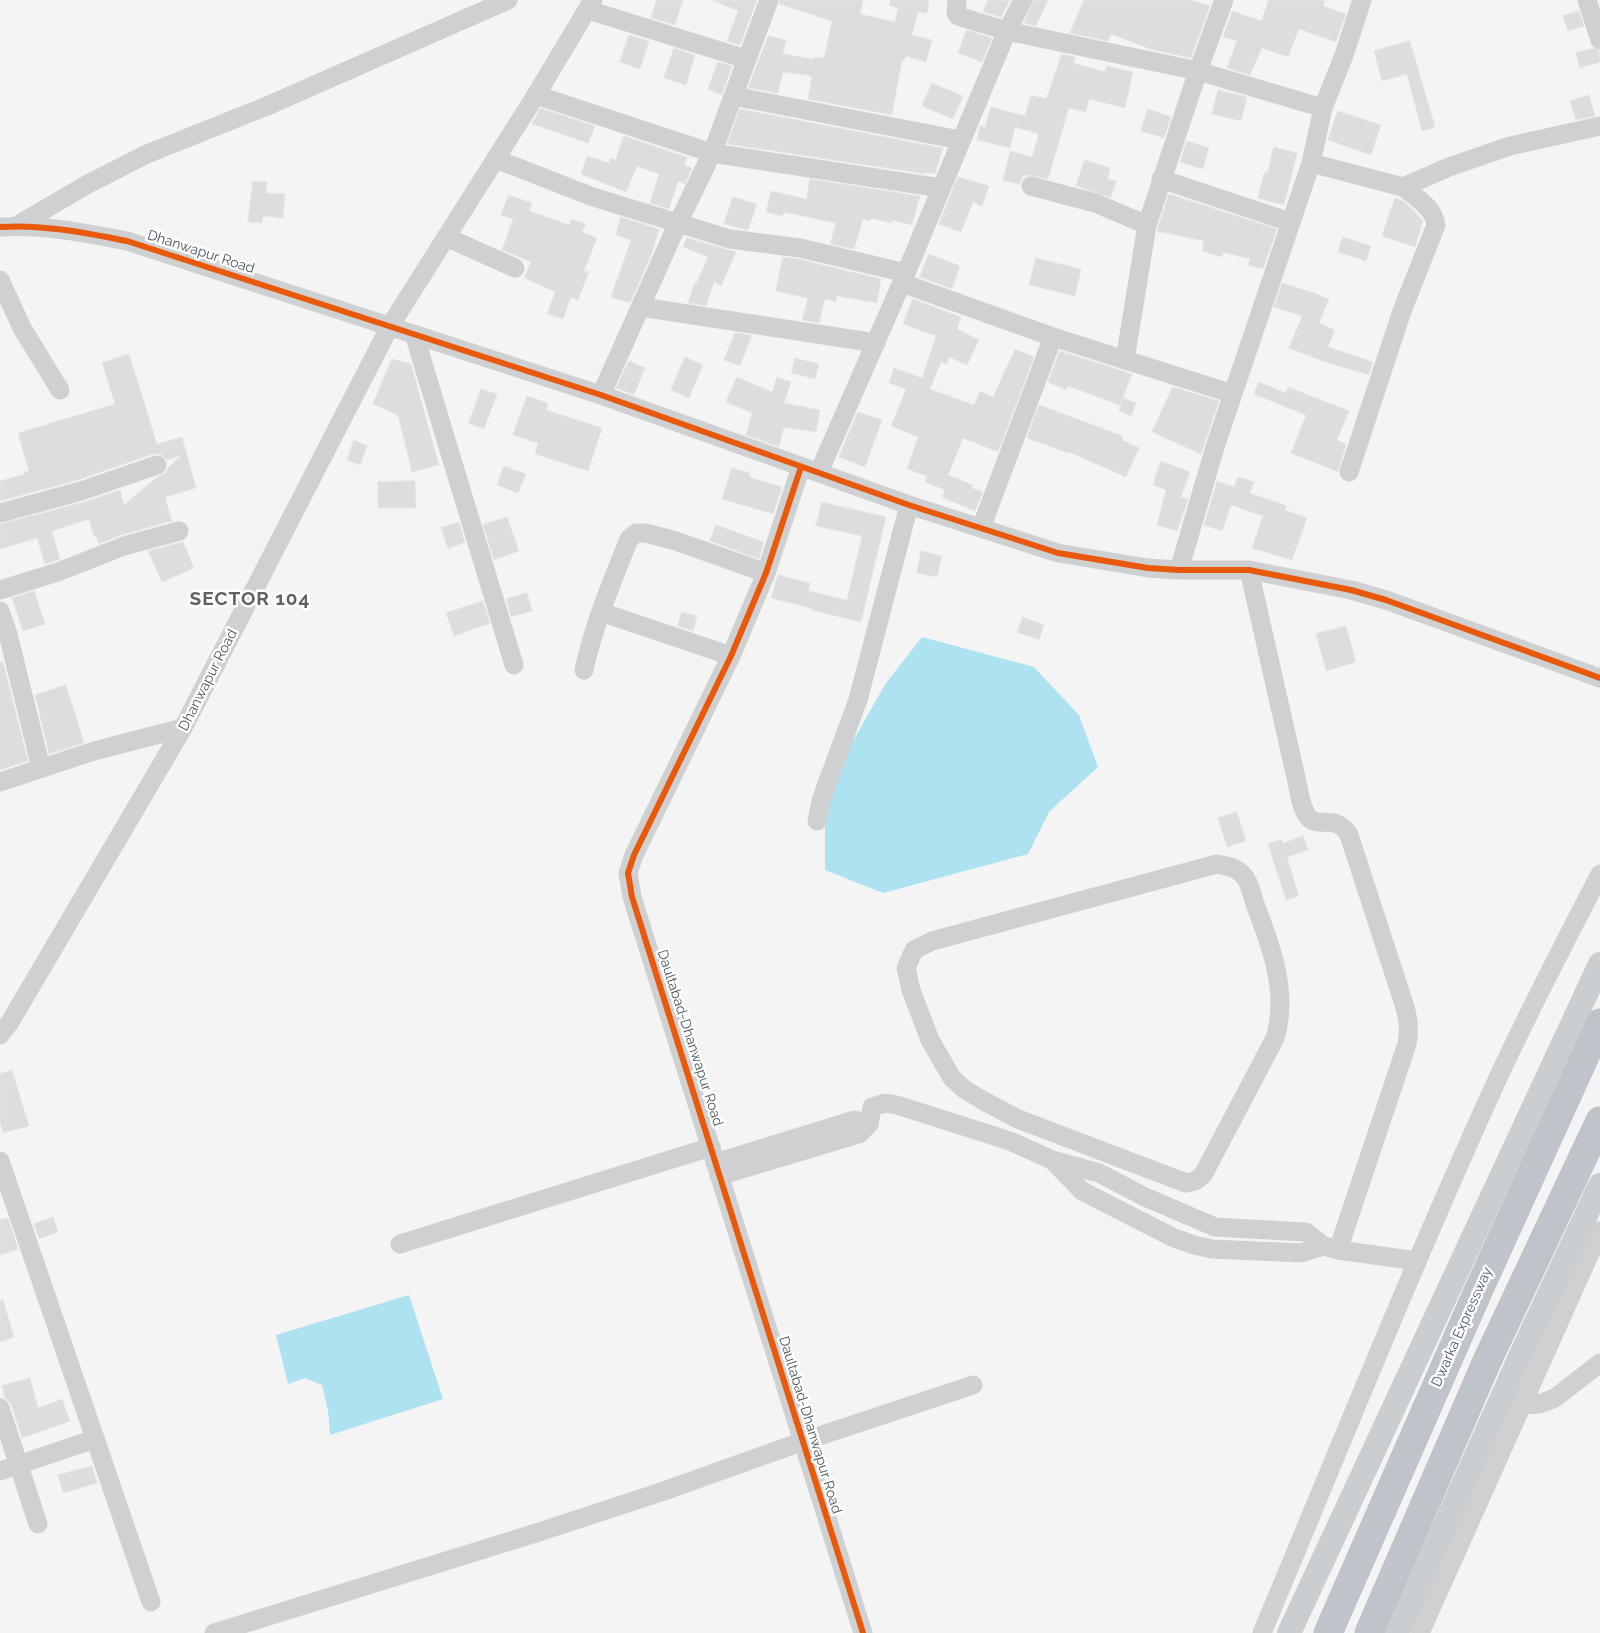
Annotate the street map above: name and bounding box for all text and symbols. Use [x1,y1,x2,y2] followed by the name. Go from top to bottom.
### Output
[145,227,257,277] street label: Dhanwapur Road
[188,588,312,610] district label: SECTOR 104
[175,626,241,734] street label: Dhanwapur Road
[653,948,727,1128] street label: Daultabad-Dhanwapur Road
[1428,1265,1496,1389] street label: Dwarka Expressway
[775,1334,845,1516] street label: Daultabad-Dhanwapur Road

